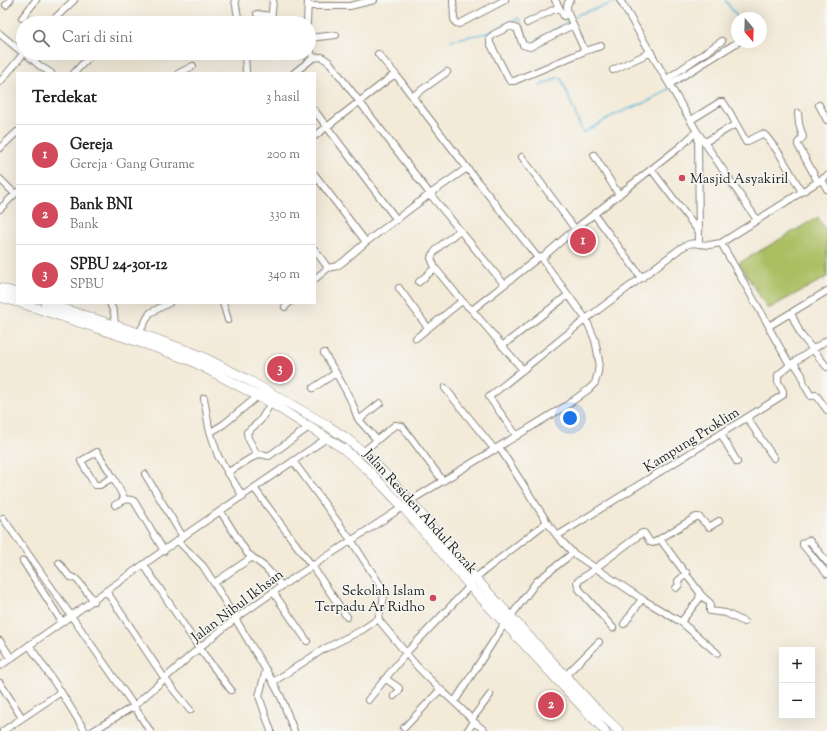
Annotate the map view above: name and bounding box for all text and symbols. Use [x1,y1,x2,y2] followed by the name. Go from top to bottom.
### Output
[731,12,767,48] north arrow
[16,16,316,60] search box
[30,27,52,49] icon: search
[62,28,133,49] text: Cari di sini
[32,86,97,110] text: Terdekat
[266,89,300,107] text: 3 hasil
[70,135,113,156] text: Gereja
[43,146,47,164] text: 1
[267,146,300,164] text: 200 m
[70,156,195,174] text: Gereja · Gang Gurame
[690,170,789,190] place label: Masjid Asyakiril
[677,173,687,183] marker: Masjid Asyakiril
[70,195,133,216] text: Bank BNI
[42,206,48,224] text: 2
[269,206,300,224] text: 330 m
[70,216,99,234] text: Bank
[570,226,596,256] pin: 1
[70,255,168,276] text: SPBU 24-301-12
[42,266,48,284] text: 3
[268,266,300,284] text: 340 m
[70,276,104,294] text: SPBU
[267,354,293,384] pin: 3
[640,403,744,478] street label: Kampung Proklim
[560,408,580,428] your location
[357,445,481,579] street label: Jalan Residen Abdul Rozak
[187,565,288,648] street label: Jalan Nibul Ikhsan
[315,582,425,618] place label: Sekolah Islam Terpadu Ar Ridho
[428,593,438,603] marker: Sekolah Islam Terpadu Ar Ridho
[779,647,815,719] map controls
[779,647,815,683] button: +
[779,683,815,719] button: −
[538,690,564,720] pin: 2

